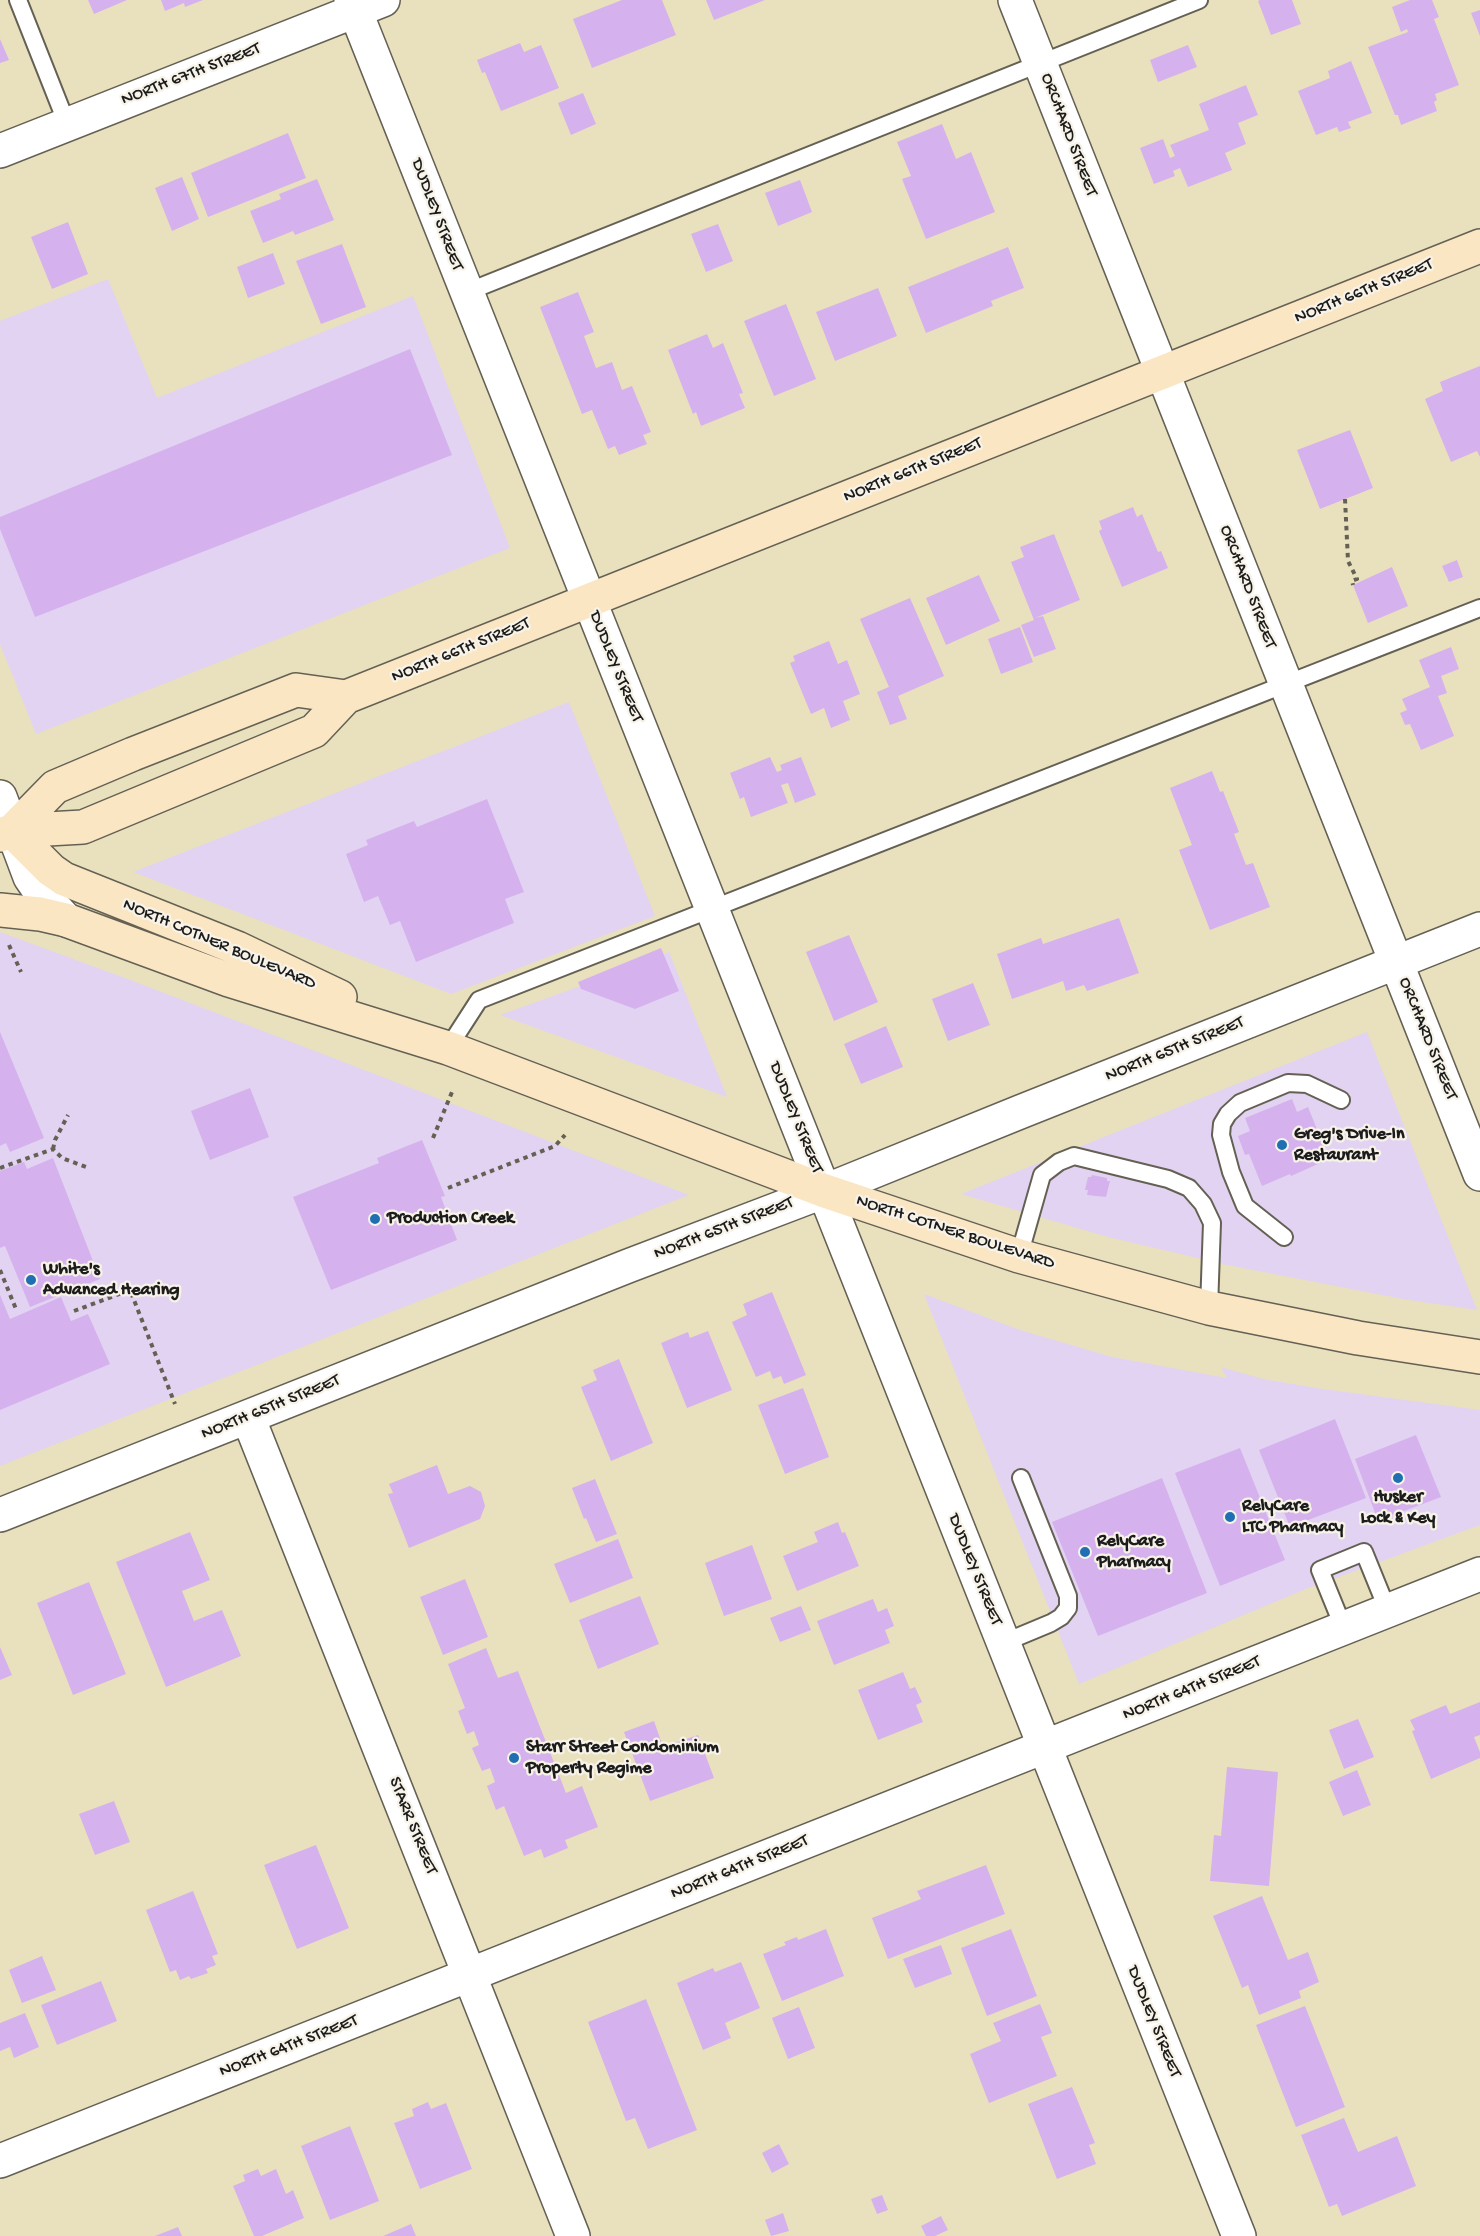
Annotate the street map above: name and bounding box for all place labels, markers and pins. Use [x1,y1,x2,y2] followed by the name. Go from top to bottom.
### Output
[1294,1124,1404,1166] place label: Greg's Drive-In Restaurant
[1275,1138,1289,1152] marker: Greg's Drive-In Restaurant
[387,1208,514,1230] place label: Production Creek
[368,1212,382,1226] marker: Production Creek
[43,1259,179,1302] place label: White's Advanced Hearing
[24,1273,38,1287] marker: White's Advanced Hearing
[1391,1471,1405,1485] marker: Husker Lock & Key
[1361,1487,1435,1530] place label: Husker Lock & Key
[1242,1496,1343,1538] place label: RelyCare LTC Pharmacy
[1223,1510,1237,1524] marker: RelyCare LTC Pharmacy
[1097,1531,1171,1574] place label: RelyCare Pharmacy
[1078,1545,1092,1559] marker: RelyCare Pharmacy
[526,1737,719,1780] place label: Starr Street Condominium Property Regime
[507,1751,521,1765] marker: Starr Street Condominium Property Regime

